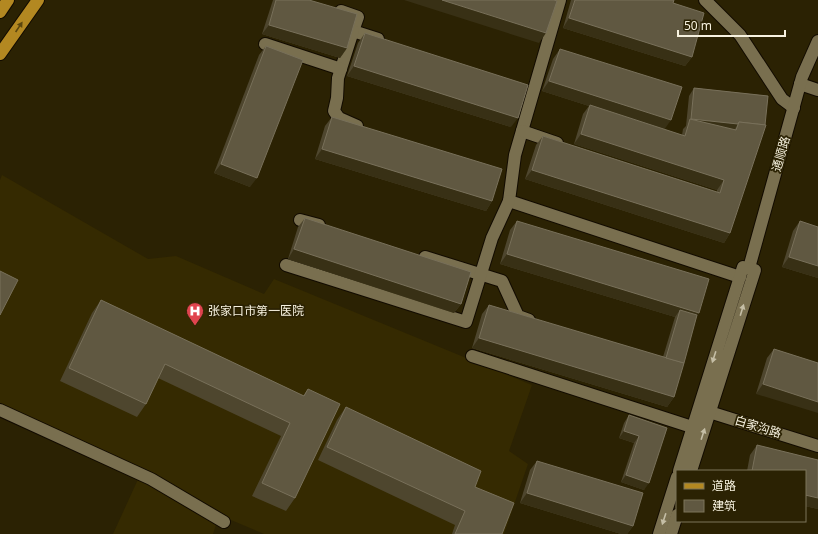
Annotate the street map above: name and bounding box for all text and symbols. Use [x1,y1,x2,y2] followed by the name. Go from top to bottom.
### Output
[678,12,785,38] scale bar
[684,17,712,34] text: 50 m
[15,22,23,32] one-way arrow
[767,134,794,174] street label: 通顺路
[185,301,205,326] hospital icon: 张家口市第一医院
[208,302,304,319] place label: 张家口市第一医院
[739,304,745,316] one-way arrow
[711,351,717,363] one-way arrow
[733,411,784,442] street label: 白家沟路
[700,428,706,440] one-way arrow
[676,470,806,522] legend
[712,477,736,494] text: 道路
[712,497,736,514] text: 建筑
[661,513,667,525] one-way arrow

